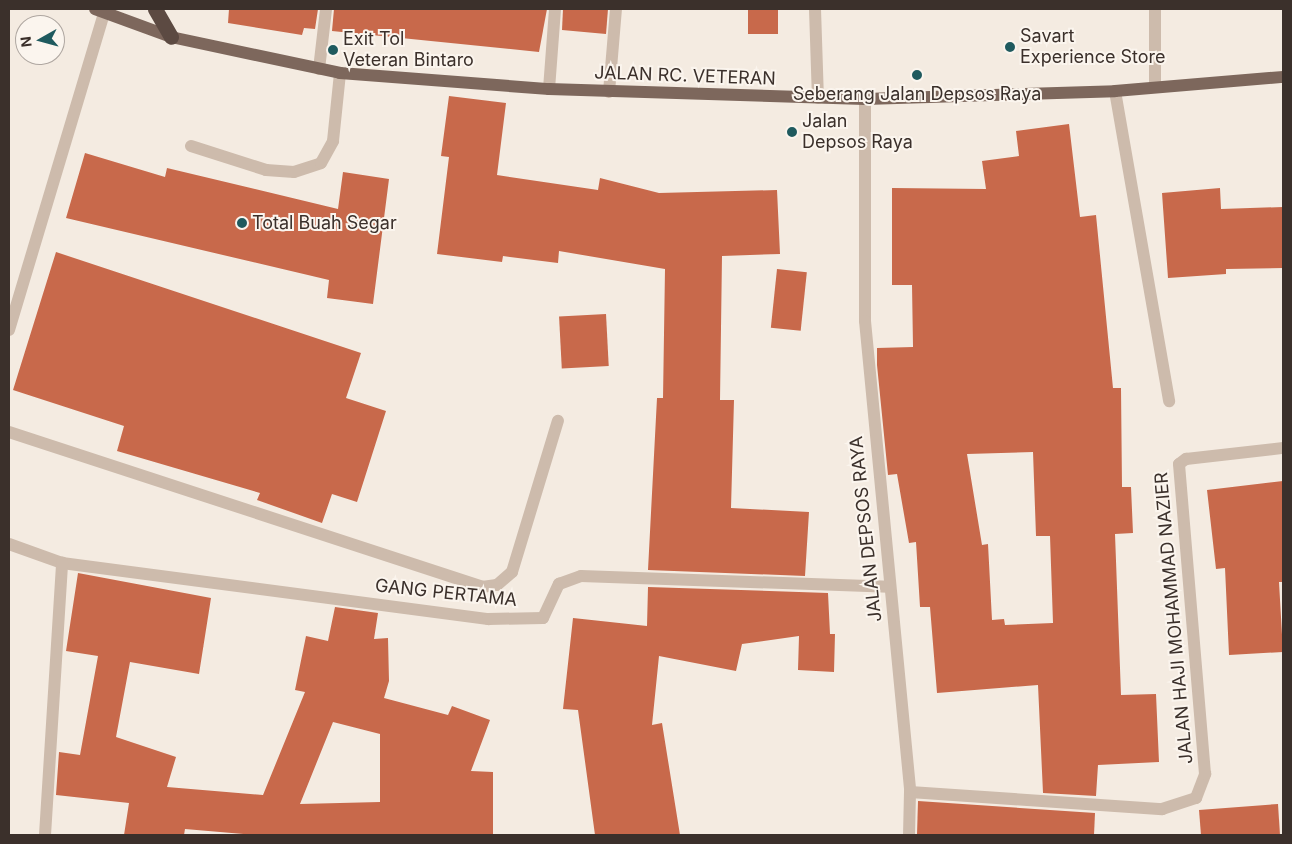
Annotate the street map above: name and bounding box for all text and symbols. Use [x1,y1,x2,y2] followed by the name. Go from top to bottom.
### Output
[15,15,65,65] north arrow
[1020,26,1166,68] place label: Savart Experience Store
[343,29,474,72] place label: Exit Tol Veteran Bintaro
[17,35,35,48] text: N
[1004,41,1016,53] marker: Savart Experience Store
[327,44,339,56] marker: Exit Tol Veteran Bintaro
[594,62,776,90] street label: JALAN RC. VETERAN
[911,69,923,81] marker: Seberang Jalan Depsos Raya
[793,83,1041,105] place label: Seberang Jalan Depsos Raya
[802,111,913,154] place label: Jalan Depsos Raya
[786,126,798,138] marker: Jalan Depsos Raya
[252,212,397,234] place label: Total Buah Segar
[236,217,248,229] marker: Total Buah Segar
[845,435,887,623] street label: JALAN DEPSOS RAYA
[1150,471,1198,765] street label: JALAN HAJI MOHAMMAD NAZIER
[374,575,518,611] street label: GANG PERTAMA

